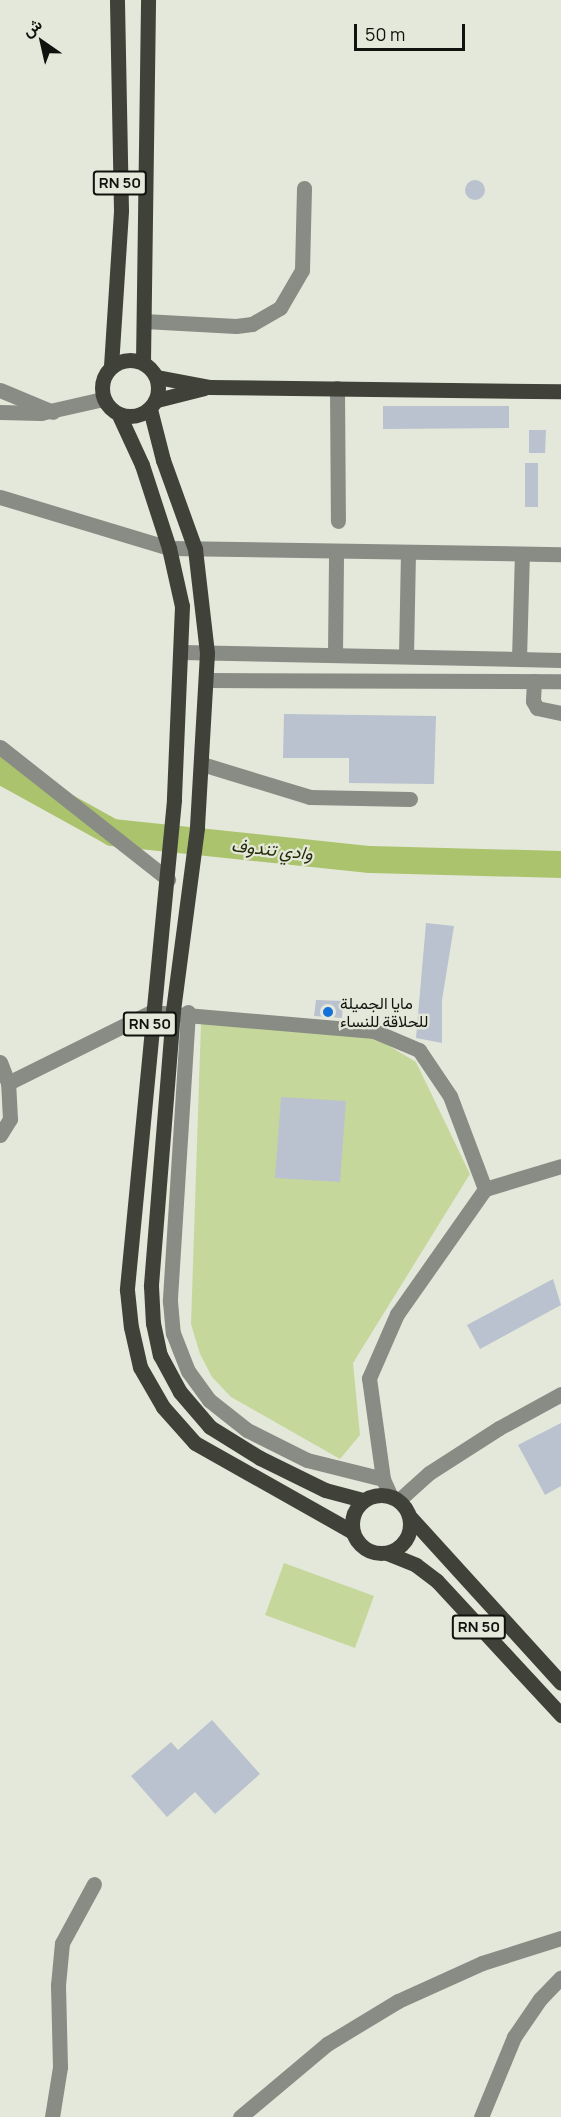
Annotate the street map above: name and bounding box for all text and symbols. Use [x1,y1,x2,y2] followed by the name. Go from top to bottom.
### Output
[12,12,72,72] north arrow
[357,12,468,50] scale bar
[18,13,46,42] text: ش
[365,22,405,46] text: 50 m
[92,171,148,195] road number: RN 50
[230,834,314,864] water label: وادي تندوف
[340,993,428,1031] place label: مايا الجميلة للحلاقة للنساء
[321,1005,335,1019] marker: مايا الجميلة للحلاقة للنساء
[122,1012,178,1036] road number: RN 50
[450,1615,508,1639] road number: RN 50

